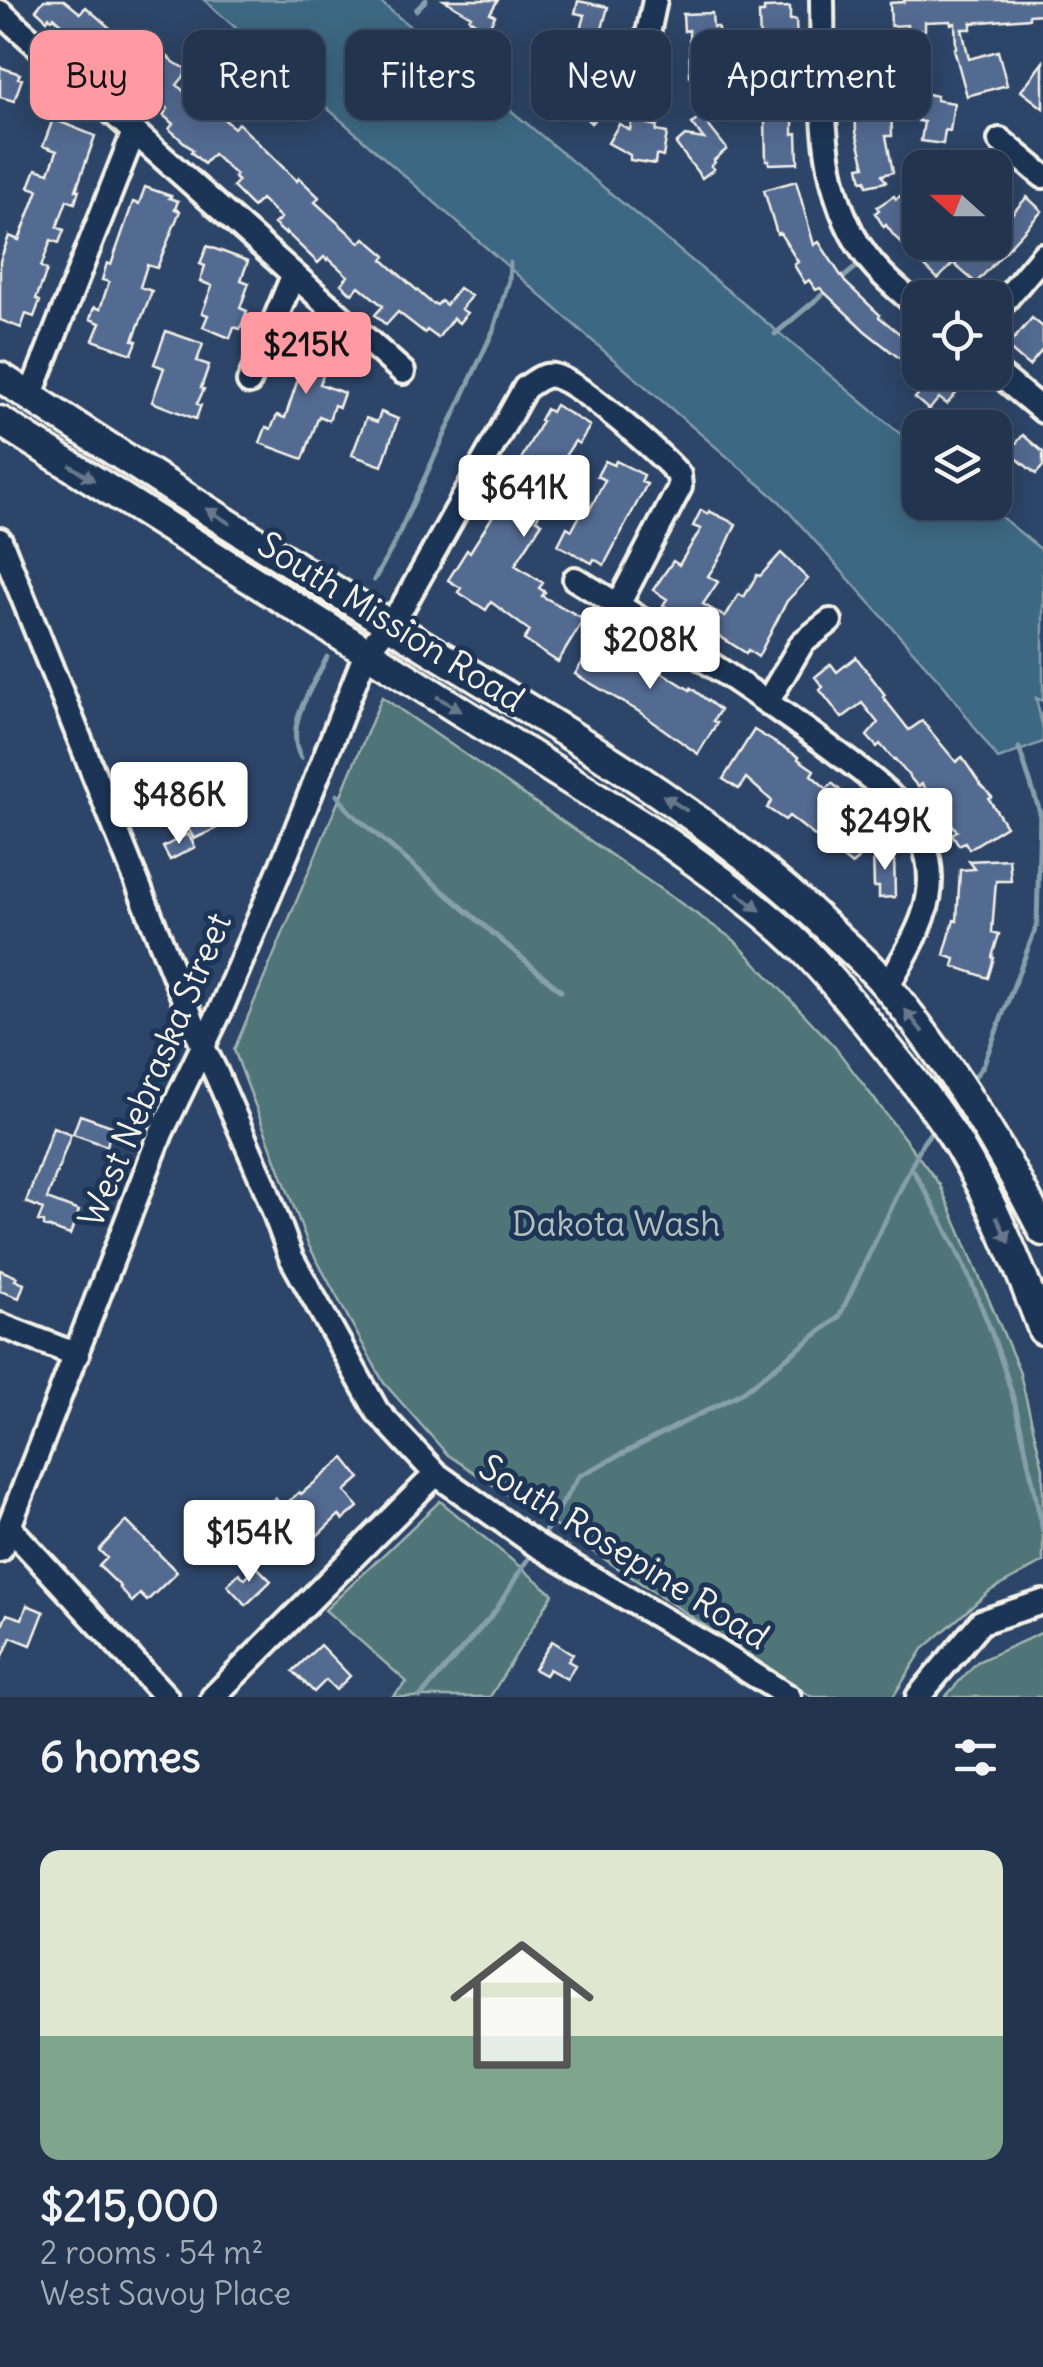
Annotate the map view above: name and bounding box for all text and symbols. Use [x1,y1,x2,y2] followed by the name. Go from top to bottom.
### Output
[30,30,163,120] chip: Buy
[183,30,325,120] chip: Rent
[345,30,511,120] chip: Filters
[531,30,671,120] chip: New
[691,30,931,120] chip: Apartment
[902,150,1012,260] north arrow
[902,150,1012,520] map controls
[902,280,1012,390] button: locate
[236,312,376,397] pin: $215K
[263,324,349,365] text: $215K
[902,410,1012,520] button: layers
[454,455,594,540] pin: $641K
[69,464,96,482] one-way arrow
[481,467,567,508] text: $641K
[204,508,232,526] one-way arrow
[250,521,533,721] street label: South Mission Road
[580,607,720,692] pin: $208K
[603,619,697,660] text: $208K
[435,695,463,712] one-way arrow
[109,762,249,847] pin: $486K
[133,774,225,815] text: $486K
[815,788,955,873] pin: $249K
[662,794,689,813] one-way arrow
[839,800,931,841] text: $249K
[736,892,762,912] one-way arrow
[68,906,240,1233] street label: West Nebraska Street
[904,1008,925,1034] one-way arrow
[512,1201,720,1245] park label: Dakota Wash
[994,1215,1011,1244] one-way arrow
[471,1444,778,1658] street label: South Rosepine Road
[179,1500,319,1585] pin: $154K
[206,1512,292,1553] text: $154K
[948,1730,1003,1785] icon: filters
[40,1731,201,1783] text: 6 homes
[432,1915,612,2095] icon: home
[40,2180,219,2232] text: $215,000
[40,2232,263,2273] text: 2 rooms · 54 m²
[40,2273,291,2314] text: West Savoy Place

